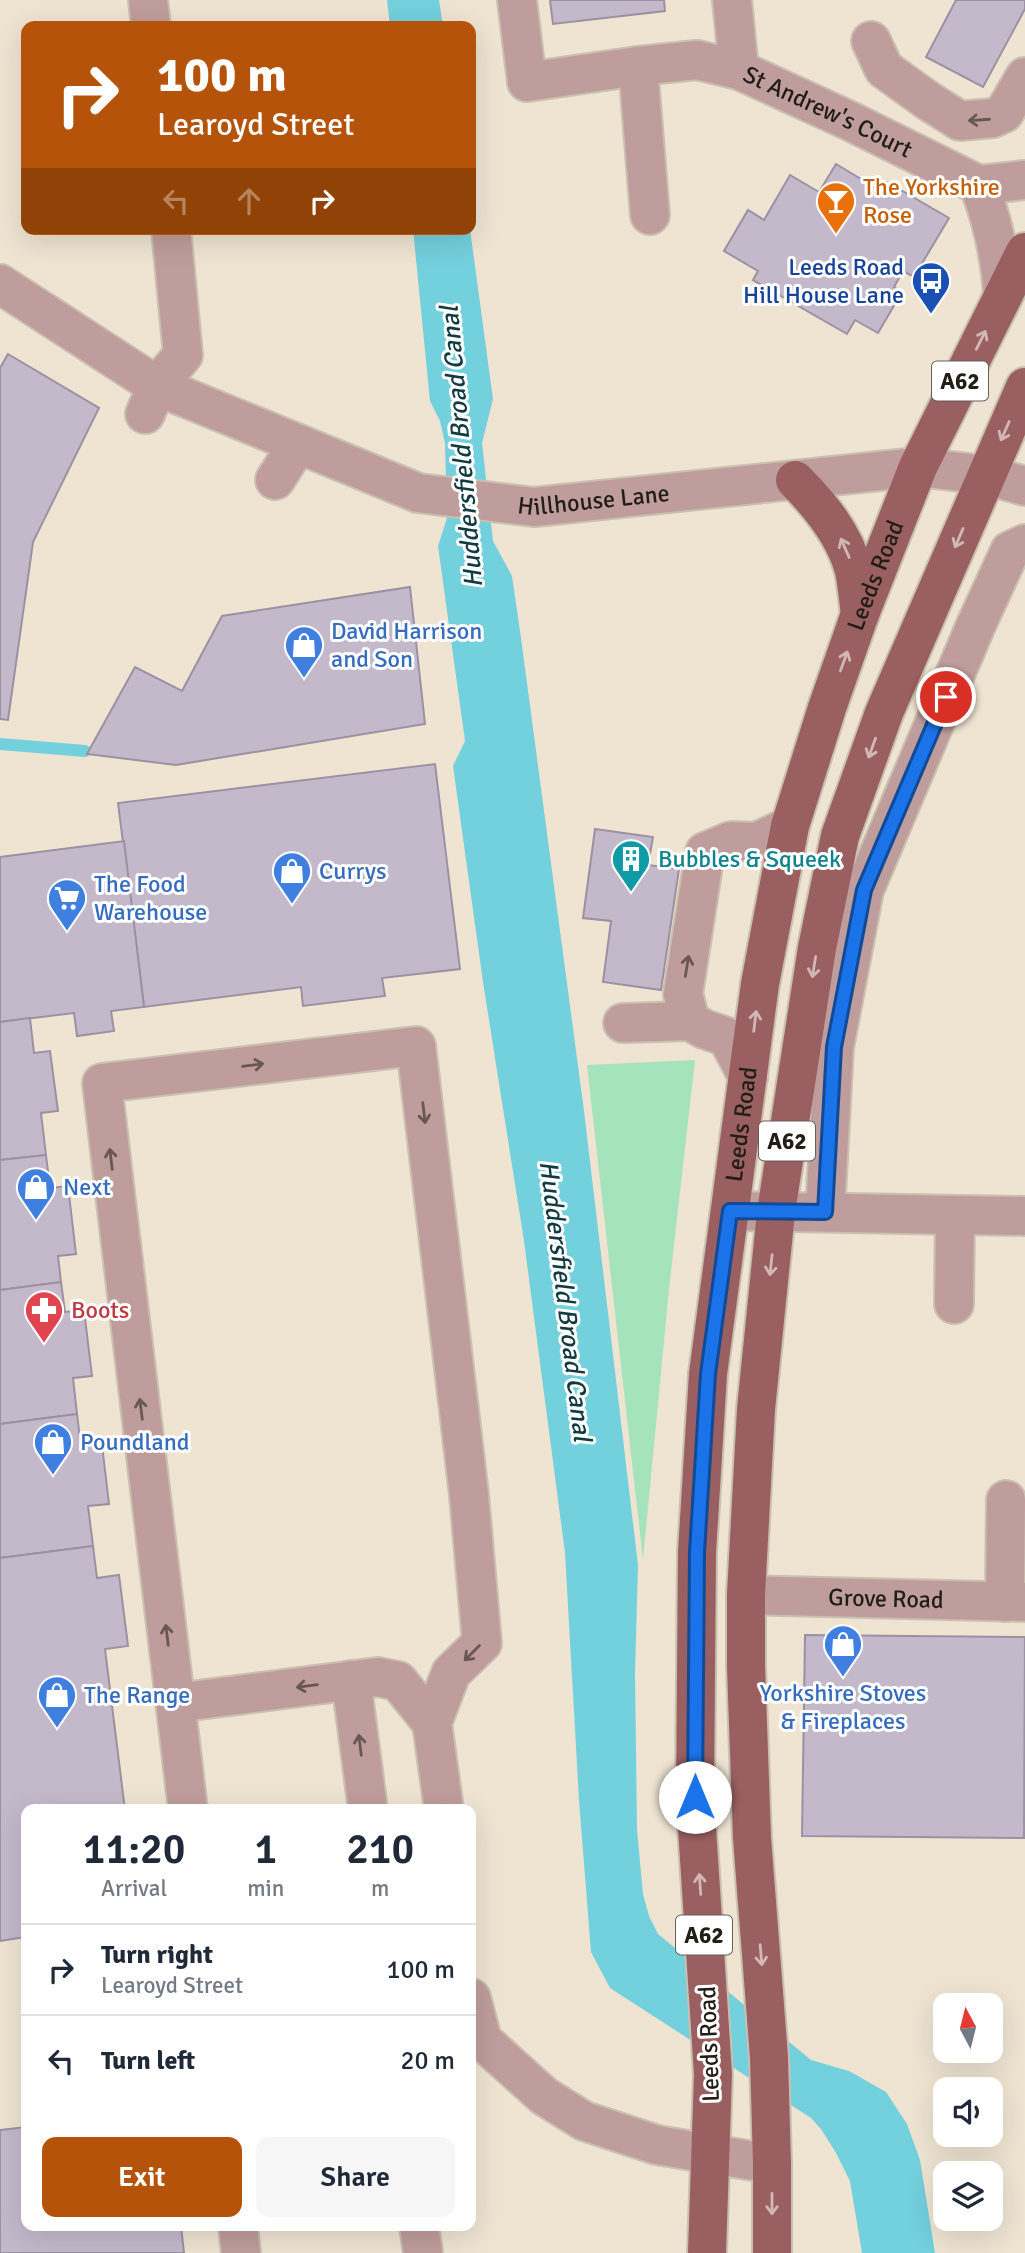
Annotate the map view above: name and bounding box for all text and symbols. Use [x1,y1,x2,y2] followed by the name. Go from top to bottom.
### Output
[157,45,287,105] text: 100 m
[42,49,133,140] icon: right
[738,59,917,164] street label: St Andrew's Court
[157,105,355,144] text: Learoyd Street
[968,114,991,127] one-way arrow
[863,172,1000,230] place label: The Yorkshire Rose
[815,180,857,235] bar icon: The Yorkshire Rose
[157,182,195,220] icon: left
[230,182,268,220] icon: ahead
[303,182,341,220] icon: right
[743,252,904,310] place label: Leeds Road Hill House Lane
[910,260,952,315] bus stop icon: Leeds Road Hill House Lane
[434,302,490,589] water label: Huddersfield Broad Canal
[974,330,988,351] one-way arrow
[932,362,988,400] road number: A62
[998,420,1011,441] one-way arrow
[516,478,671,522] street label: Hillhouse Lane
[840,516,910,635] street label: Leeds Road
[951,526,964,548] one-way arrow
[838,538,851,560] one-way arrow
[331,616,482,674] place label: David Harrison and Son
[283,624,325,679] shop icon: David Harrison and Son
[838,651,851,673] one-way arrow
[916,667,976,727] pin
[927,678,965,716] icon: arrive
[865,736,877,758] one-way arrow
[610,838,652,893] building icon: Bubbles & Squeek
[658,844,841,874] place label: Bubbles & Squeek
[271,850,313,905] shop icon: Currys
[319,856,387,886] place label: Currys
[94,869,207,927] place label: The Food Warehouse
[46,877,88,932] supermarket icon: The Food Warehouse
[681,955,694,978] one-way arrow
[807,955,820,978] one-way arrow
[749,1011,762,1033] one-way arrow
[241,1058,263,1071] one-way arrow
[719,1065,764,1184] street label: Leeds Road
[418,1102,431,1124] one-way arrow
[759,1122,815,1160] road number: A62
[105,1148,118,1170] one-way arrow
[532,1159,598,1446] water label: Huddersfield Broad Canal
[15,1166,57,1221] shop icon: Next
[63,1172,111,1202] place label: Next
[764,1253,777,1276] one-way arrow
[23,1289,65,1344] pharmacy icon: Boots
[71,1295,129,1325] place label: Boots
[134,1398,147,1421] one-way arrow
[32,1421,74,1476] shop icon: Poundland
[80,1427,189,1457] place label: Poundland
[828,1582,944,1615] street label: Grove Road
[822,1623,864,1678] shop icon: Yorkshire Stoves & Fireplaces
[161,1624,174,1647] one-way arrow
[463,1644,480,1661] one-way arrow
[36,1674,78,1729] shop icon: The Range
[760,1678,926,1736] place label: Yorkshire Stoves & Fireplaces
[296,1679,319,1692] one-way arrow
[84,1680,190,1710] place label: The Range
[353,1734,366,1757] one-way arrow
[658,1760,732,1834] position arrow
[83,1824,185,1875] text: 11:20
[254,1824,277,1875] text: 1
[346,1824,414,1875] text: 210
[694,1873,707,1896] one-way arrow
[101,1874,167,1903] text: Arrival
[247,1874,284,1903] text: min
[371,1874,389,1903] text: m
[676,1916,732,1954] road number: A62
[101,1939,213,1971] text: Turn right
[755,1943,768,1966] one-way arrow
[42,1951,80,1989] icon: right
[386,1954,455,1986] text: 100 m
[101,1971,243,2000] text: Learoyd Street
[692,1986,726,2102] street label: Leeds Road
[933,1993,1003,2063] north arrow
[933,1993,1003,2231] map controls
[42,2042,80,2080] icon: left
[101,2045,195,2077] text: Turn left
[400,2045,455,2077] text: 20 m
[933,2077,1003,2147] button: sound
[42,2137,242,2217] button: Exit
[256,2137,455,2217] button: Share
[933,2161,1003,2231] button: layers
[765,2193,779,2216] one-way arrow

